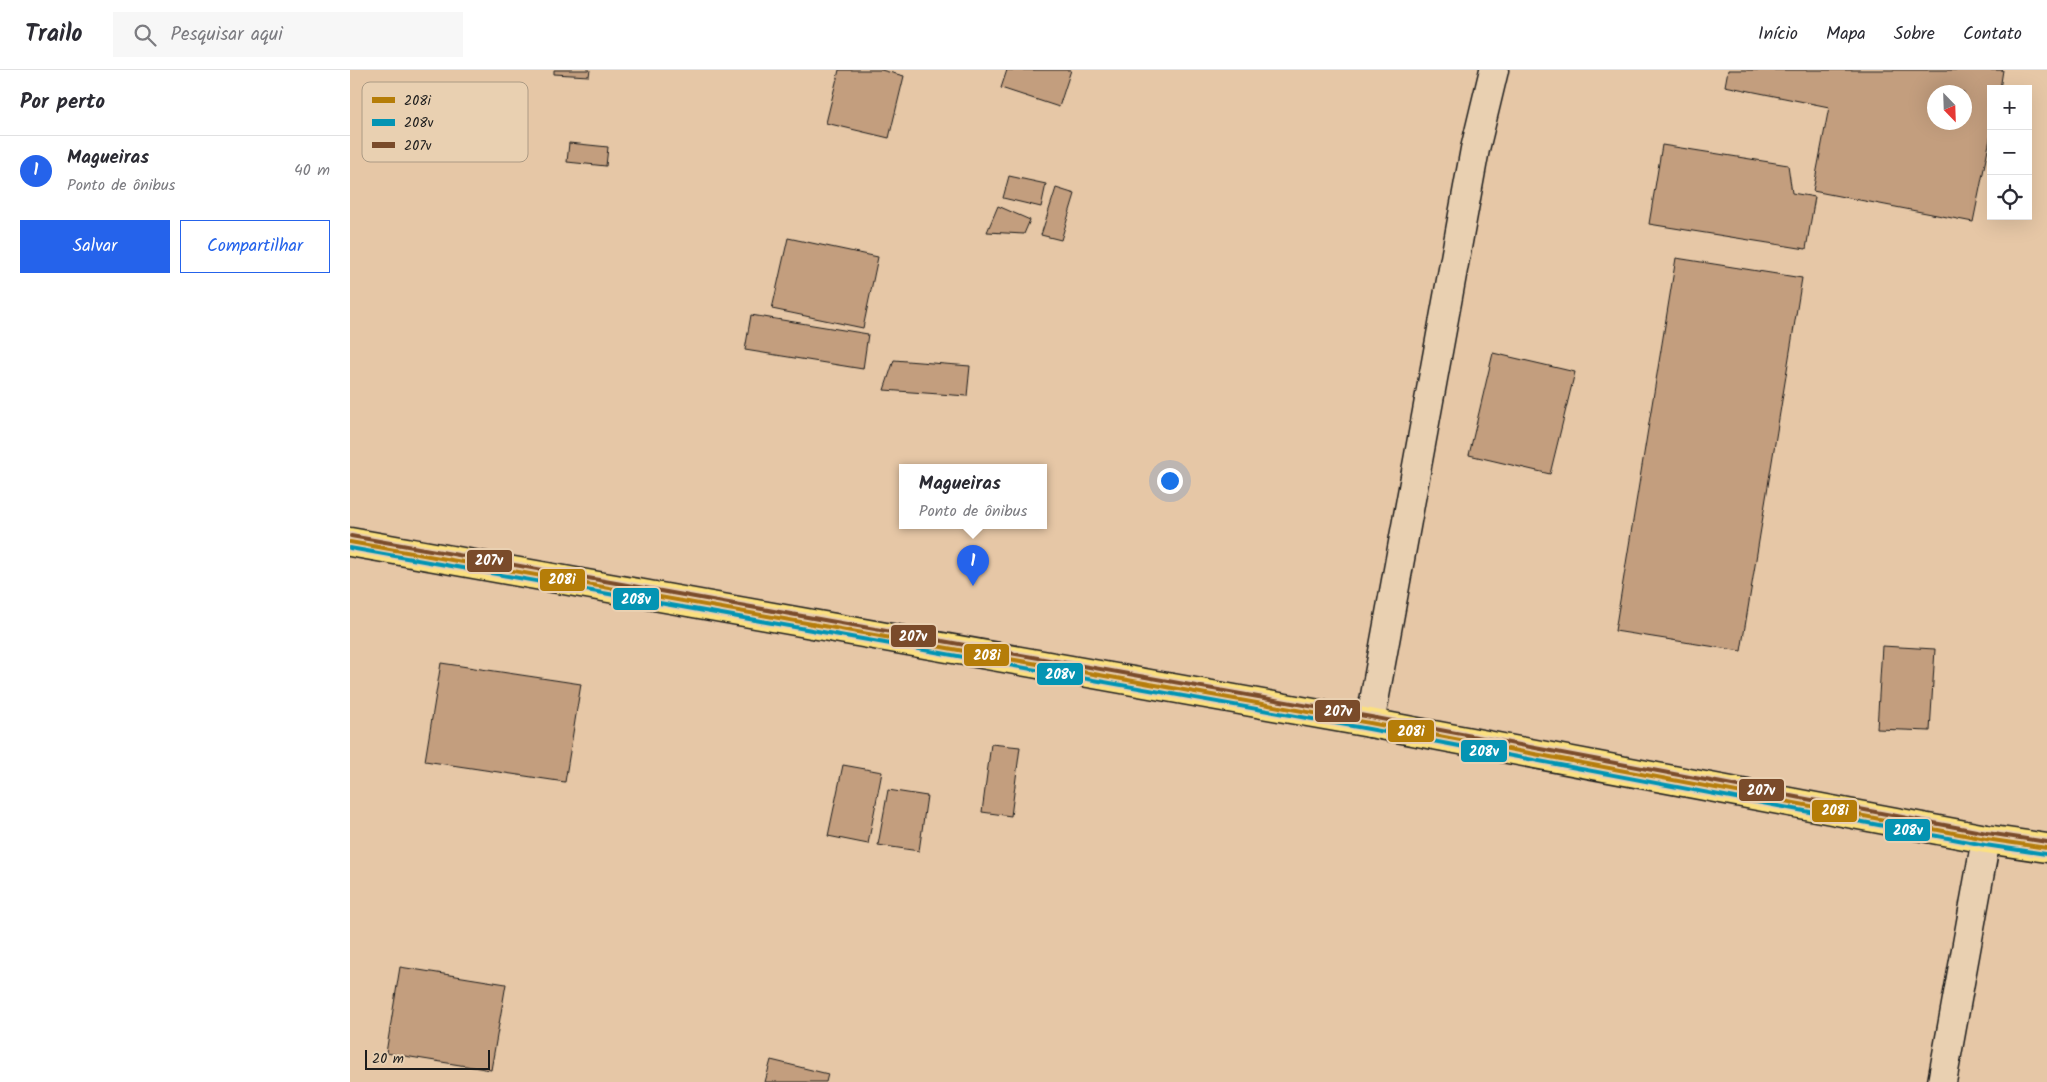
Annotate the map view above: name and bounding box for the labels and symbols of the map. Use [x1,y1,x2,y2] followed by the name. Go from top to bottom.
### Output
[362,82,528,162] legend
[1927,85,1972,130] north arrow
[404,90,432,112] text: 208i
[404,112,434,134] text: 208v
[404,135,432,157] text: 207v
[1157,468,1183,494] your location
[957,545,989,586] pin: 1
[466,549,513,573] line badge: 207v
[475,550,504,572] text: 207v
[539,568,586,592] line badge: 208i
[548,569,576,591] text: 208i
[612,587,660,611] line badge: 208v
[621,589,652,611] text: 208v
[890,624,937,648] line badge: 207v
[899,626,928,648] text: 207v
[963,643,1010,667] line badge: 208i
[973,645,1001,667] text: 208i
[1036,662,1084,686] line badge: 208v
[1045,664,1076,686] text: 208v
[1314,699,1361,723] line badge: 207v
[1324,701,1353,723] text: 207v
[1387,719,1435,743] line badge: 208i
[1397,721,1425,743] text: 208i
[1460,739,1508,763] line badge: 208v
[1469,741,1500,763] text: 208v
[1738,778,1785,802] line badge: 207v
[1747,780,1776,802] text: 207v
[1811,799,1858,823] line badge: 208i
[1821,800,1849,822] text: 208i
[1884,818,1931,842] line badge: 208v
[1893,820,1924,842] text: 208v
[365,1047,490,1070] scale bar

